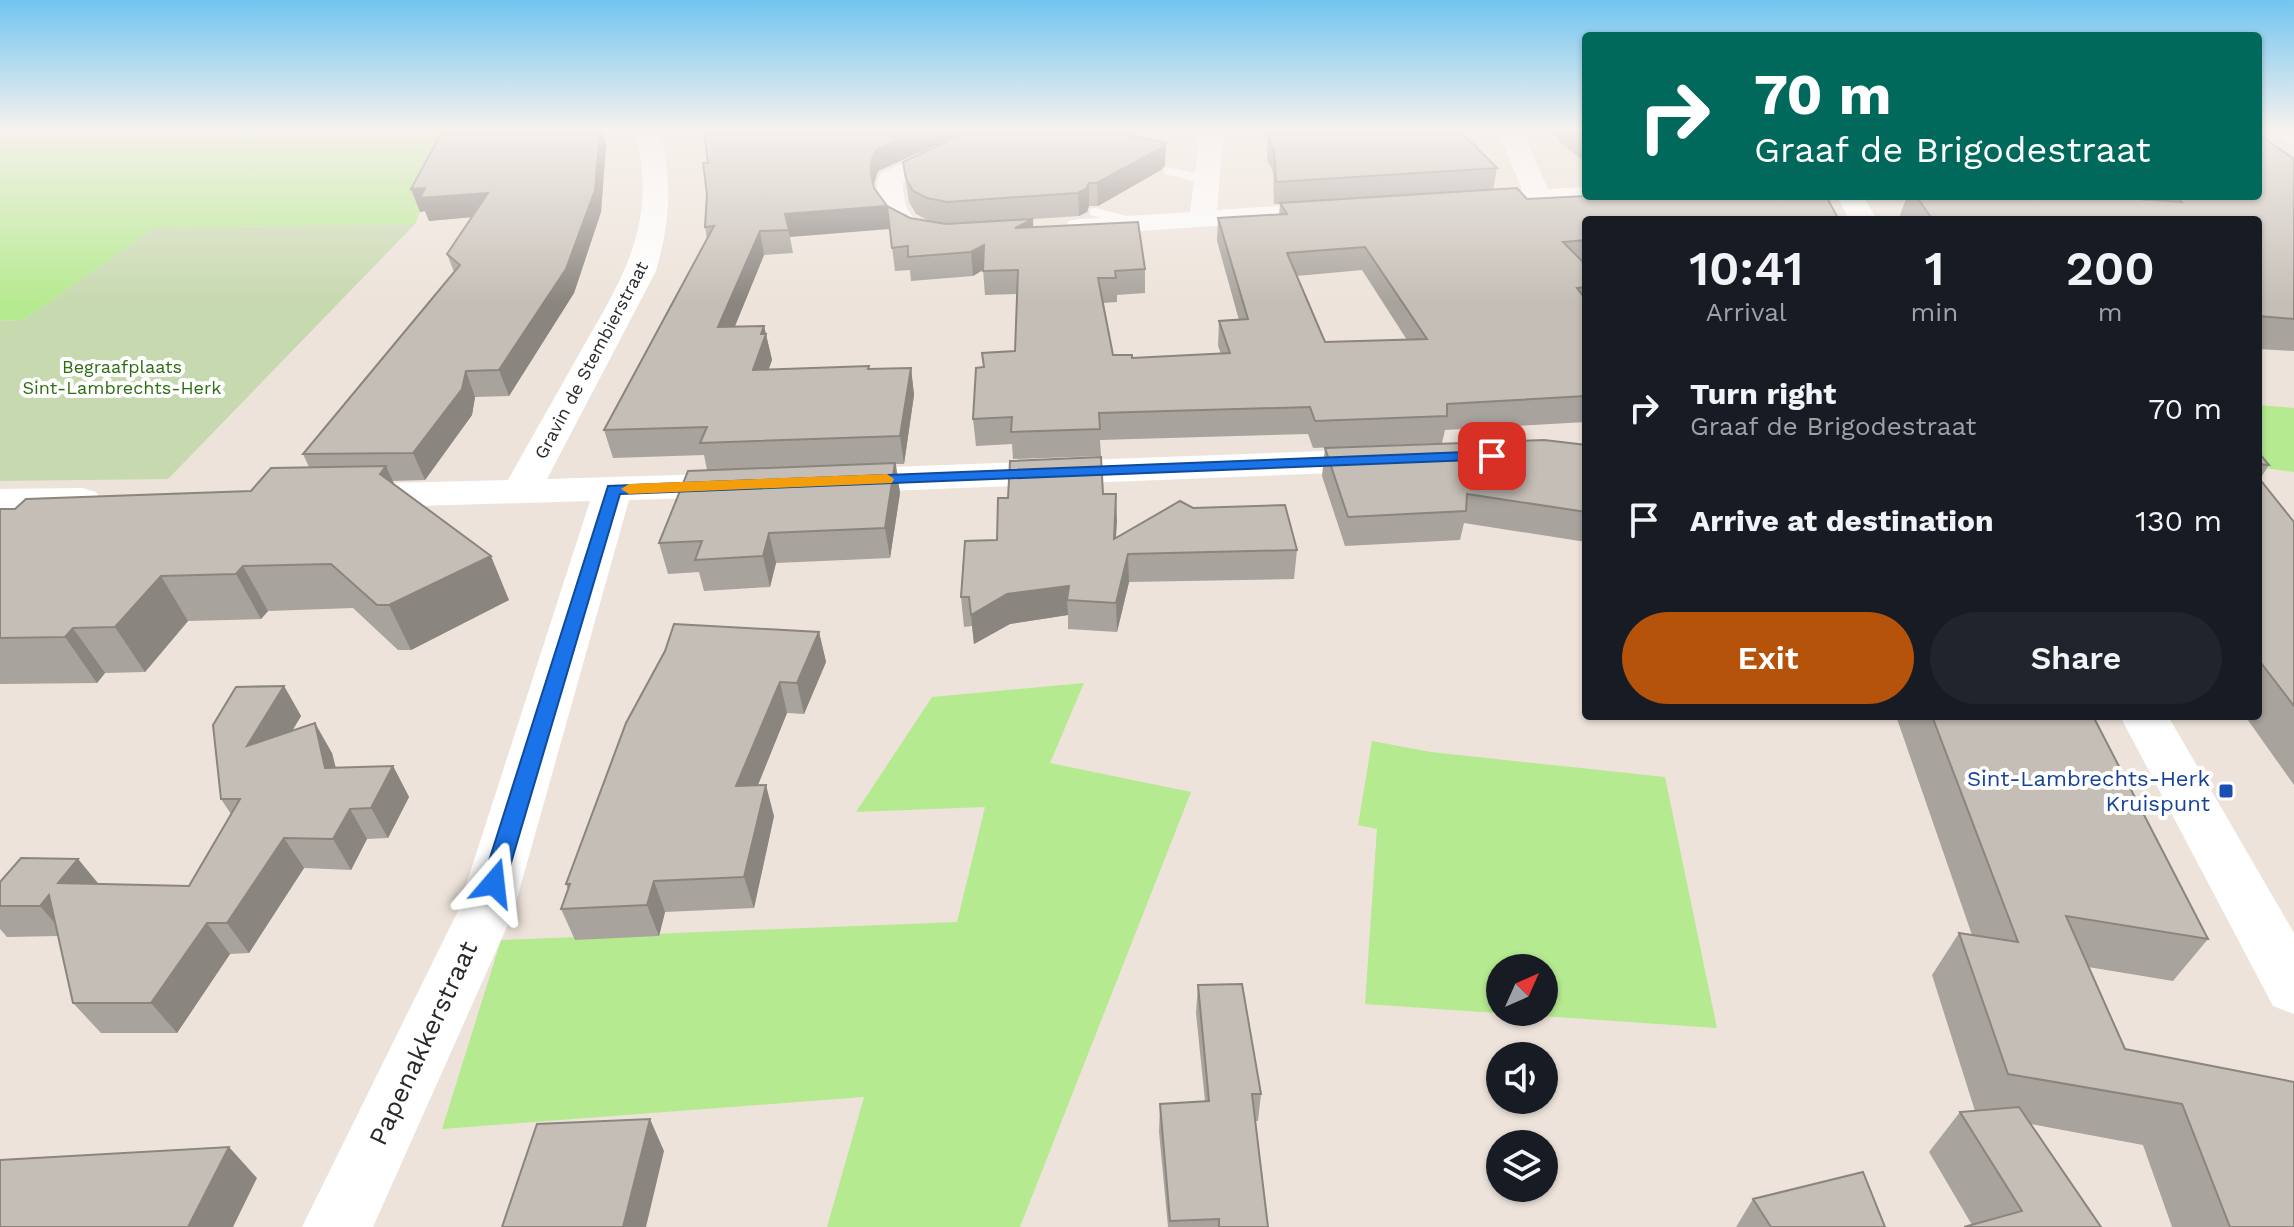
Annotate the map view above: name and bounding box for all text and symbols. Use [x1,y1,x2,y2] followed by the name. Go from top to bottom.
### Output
[1754,62,1891,128] text: 70 m
[1622,64,1726,168] icon: right
[1754,129,2151,171] text: Graaf de Brigodestraat
[1689,240,1803,297] text: 10:41
[1924,240,1944,297] text: 1
[2065,240,2155,297] text: 200
[530,257,652,462] street label: Gravin de Stembierstraat
[1706,297,1787,327] text: Arrival
[1910,297,1958,327] text: min
[2098,297,2123,327] text: m
[23,356,221,398] park label: Begraafplaats Sint-Lambrechts-Herk
[1690,376,1836,411] text: Turn right
[1622,386,1666,430] icon: right
[2148,391,2222,426] text: 70 m
[1690,411,1976,441] text: Graaf de Brigodestraat
[1458,422,1526,490] pin
[1470,434,1514,478] icon: arrive
[1622,498,1666,542] icon: arrive
[1690,503,1994,538] text: Arrive at destination
[2135,503,2222,538] text: 130 m
[1622,612,1914,704] button: Exit
[1930,612,2222,704] button: Share
[1967,766,2210,816] place label: Sint-Lambrechts-Herk Kruispunt
[2217,782,2235,800] marker: Sint-Lambrechts-Herk Kruispunt
[452,841,536,925] position arrow
[363,936,483,1150] street label: Papenakkerstraat
[1486,954,1558,1026] north arrow
[1486,954,1558,1202] map controls
[1486,1042,1558,1114] button: sound
[1486,1130,1558,1202] button: layers

